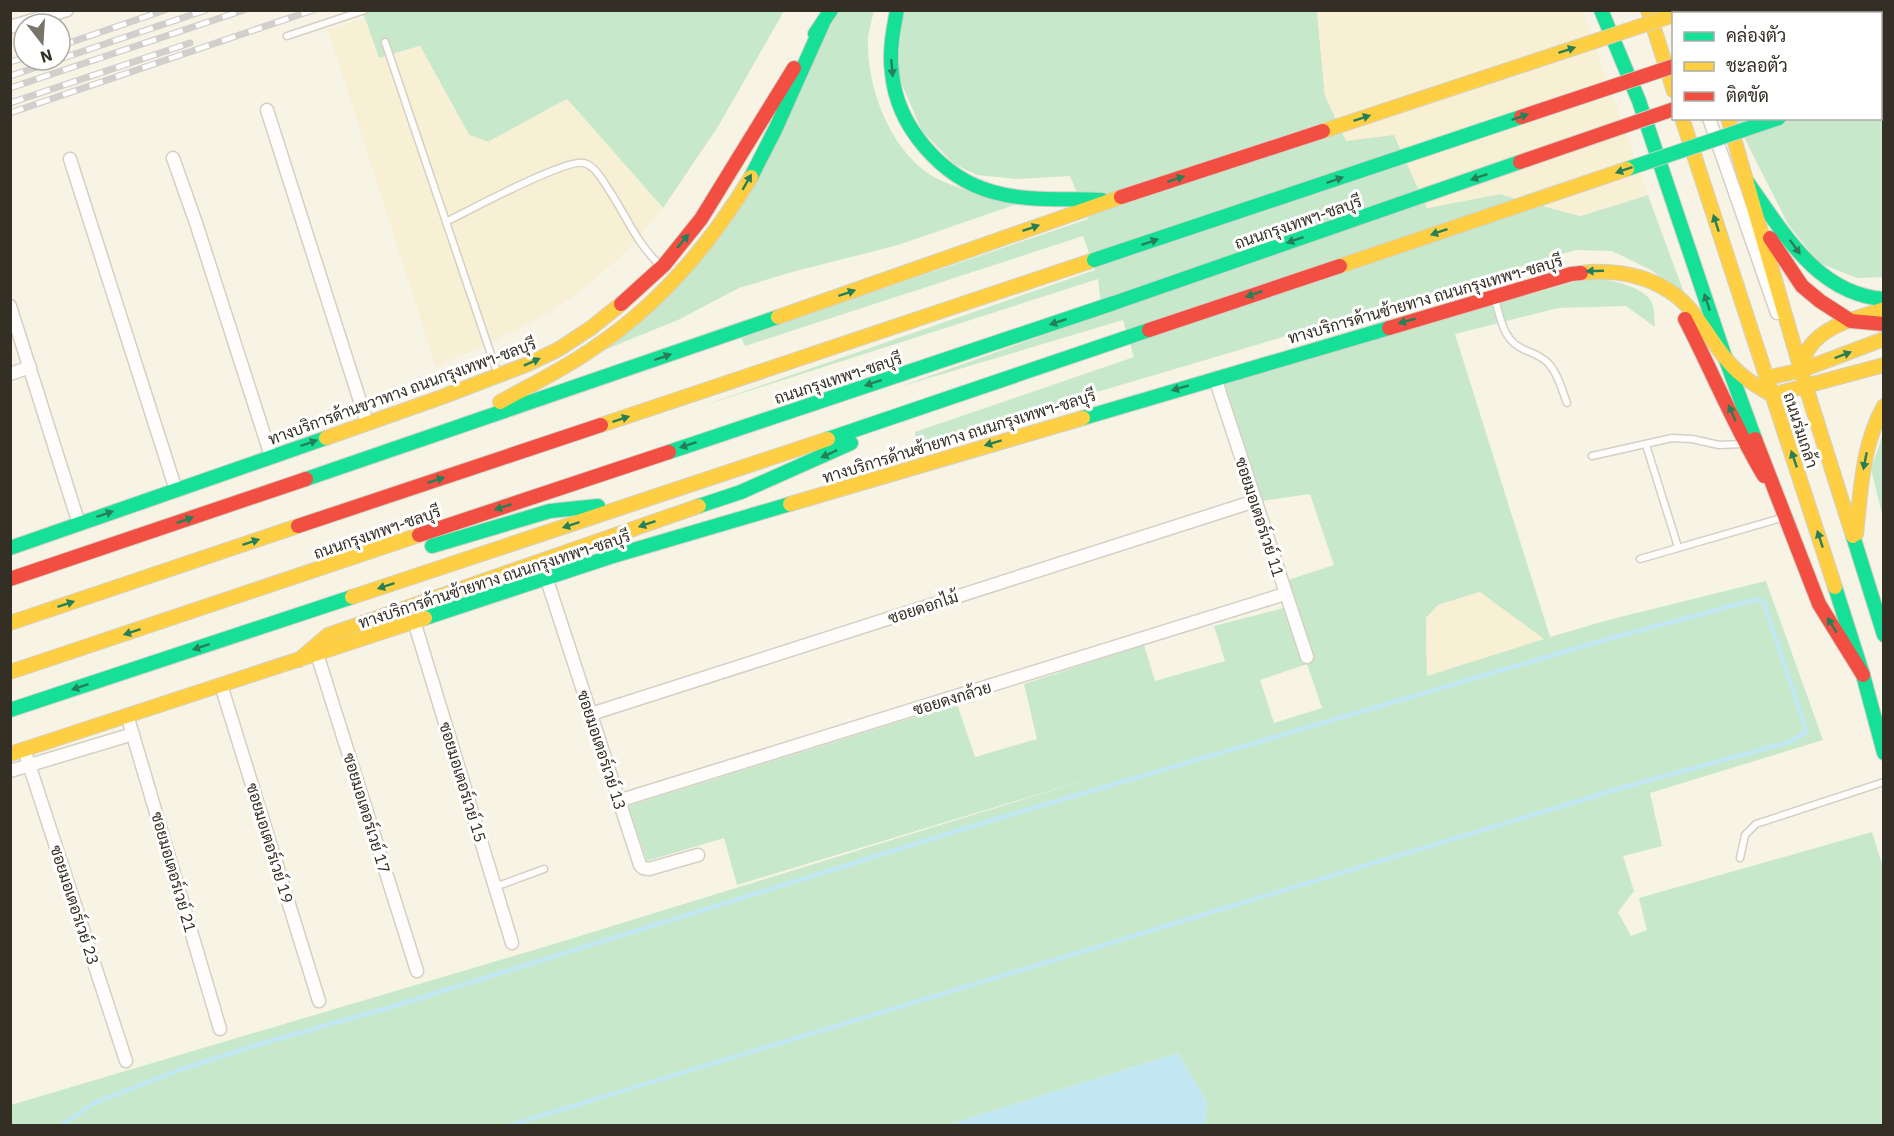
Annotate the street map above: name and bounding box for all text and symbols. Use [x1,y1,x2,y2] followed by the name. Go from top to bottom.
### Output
[12,12,72,72] north arrow
[1672,12,1882,120] legend
[1726,24,1786,47] text: คล่องตัว
[38,45,55,68] text: N
[1558,45,1576,55] one-way arrow
[1726,54,1788,77] text: ชะลอตัว
[887,59,897,78] one-way arrow
[1726,84,1769,107] text: ติดขัด
[1511,112,1529,122] one-way arrow
[1353,113,1371,122] one-way arrow
[1615,166,1633,176] one-way arrow
[1470,172,1488,182] one-way arrow
[742,173,752,190] one-way arrow
[1167,174,1185,183] one-way arrow
[1326,174,1344,184] one-way arrow
[1232,190,1365,255] street label: ถนนกรุงเทพฯ-ชลบุรี
[1711,214,1721,232] one-way arrow
[1022,223,1040,233] one-way arrow
[1430,228,1448,238] one-way arrow
[676,234,689,249] one-way arrow
[1141,236,1159,246] one-way arrow
[1286,236,1304,246] one-way arrow
[1789,239,1801,255] one-way arrow
[1285,249,1565,350] street label: ทางบริการด้านซ้ายทาง ถนนกรุงเทพฯ-ชลบุรี
[1586,267,1605,276] one-way arrow
[838,287,856,297] one-way arrow
[1245,290,1263,299] one-way arrow
[1701,293,1711,311] one-way arrow
[1049,317,1067,327] one-way arrow
[1398,317,1416,326] one-way arrow
[265,332,540,451] street label: ทางบริการด้านขวาทาง ถนนกรุงเทพฯ-ชลบุรี
[771,347,905,410] street label: ถนนกรุงเทพฯ-ชลบุรี
[1834,349,1852,359] one-way arrow
[654,351,672,361] one-way arrow
[523,357,540,366] one-way arrow
[864,379,882,389] one-way arrow
[820,384,1099,489] street label: ทางบริการด้านซ้ายทาง ถนนกรุงเทพฯ-ชลบุรี
[1171,384,1189,393] one-way arrow
[1779,390,1823,470] street label: ถนนร่มเกล้า
[1727,405,1736,422] one-way arrow
[612,413,630,423] one-way arrow
[300,438,318,448] one-way arrow
[984,439,1002,448] one-way arrow
[679,441,697,450] one-way arrow
[821,449,838,458] one-way arrow
[1788,450,1798,468] one-way arrow
[1860,451,1870,470] one-way arrow
[1231,454,1291,579] street label: ซอยมอเตอร์เวย์ 11
[427,475,445,485] one-way arrow
[311,500,444,565] street label: ถนนกรุงเทพฯ-ชลบุรี
[494,502,512,512] one-way arrow
[96,509,114,519] one-way arrow
[176,515,194,524] one-way arrow
[638,520,656,530] one-way arrow
[562,521,580,530] one-way arrow
[355,524,633,634] street label: ทางบริการด้านซ้ายทาง ถนนกรุงเทพฯ-ชลบุรี
[1815,530,1824,548] one-way arrow
[242,537,260,547] one-way arrow
[377,582,395,592] one-way arrow
[885,585,962,628] street label: ซอยดอกไม้
[57,599,75,608] one-way arrow
[1827,617,1838,633] one-way arrow
[123,627,141,637] one-way arrow
[192,643,210,652] one-way arrow
[910,677,994,719] street label: ซอยดงกล้วย
[71,683,89,692] one-way arrow
[573,687,633,812] street label: ซอยมอเตอร์เวย์ 13
[435,719,493,845] street label: ซอยมอเตอร์เวย์ 15
[339,750,397,876] street label: ซอยมอเตอร์เวย์ 17
[242,780,300,906] street label: ซอยมอเตอร์เวย์ 19
[147,809,203,935] street label: ซอยมอเตอร์เวย์ 21
[46,842,106,967] street label: ซอยมอเตอร์เวย์ 23

